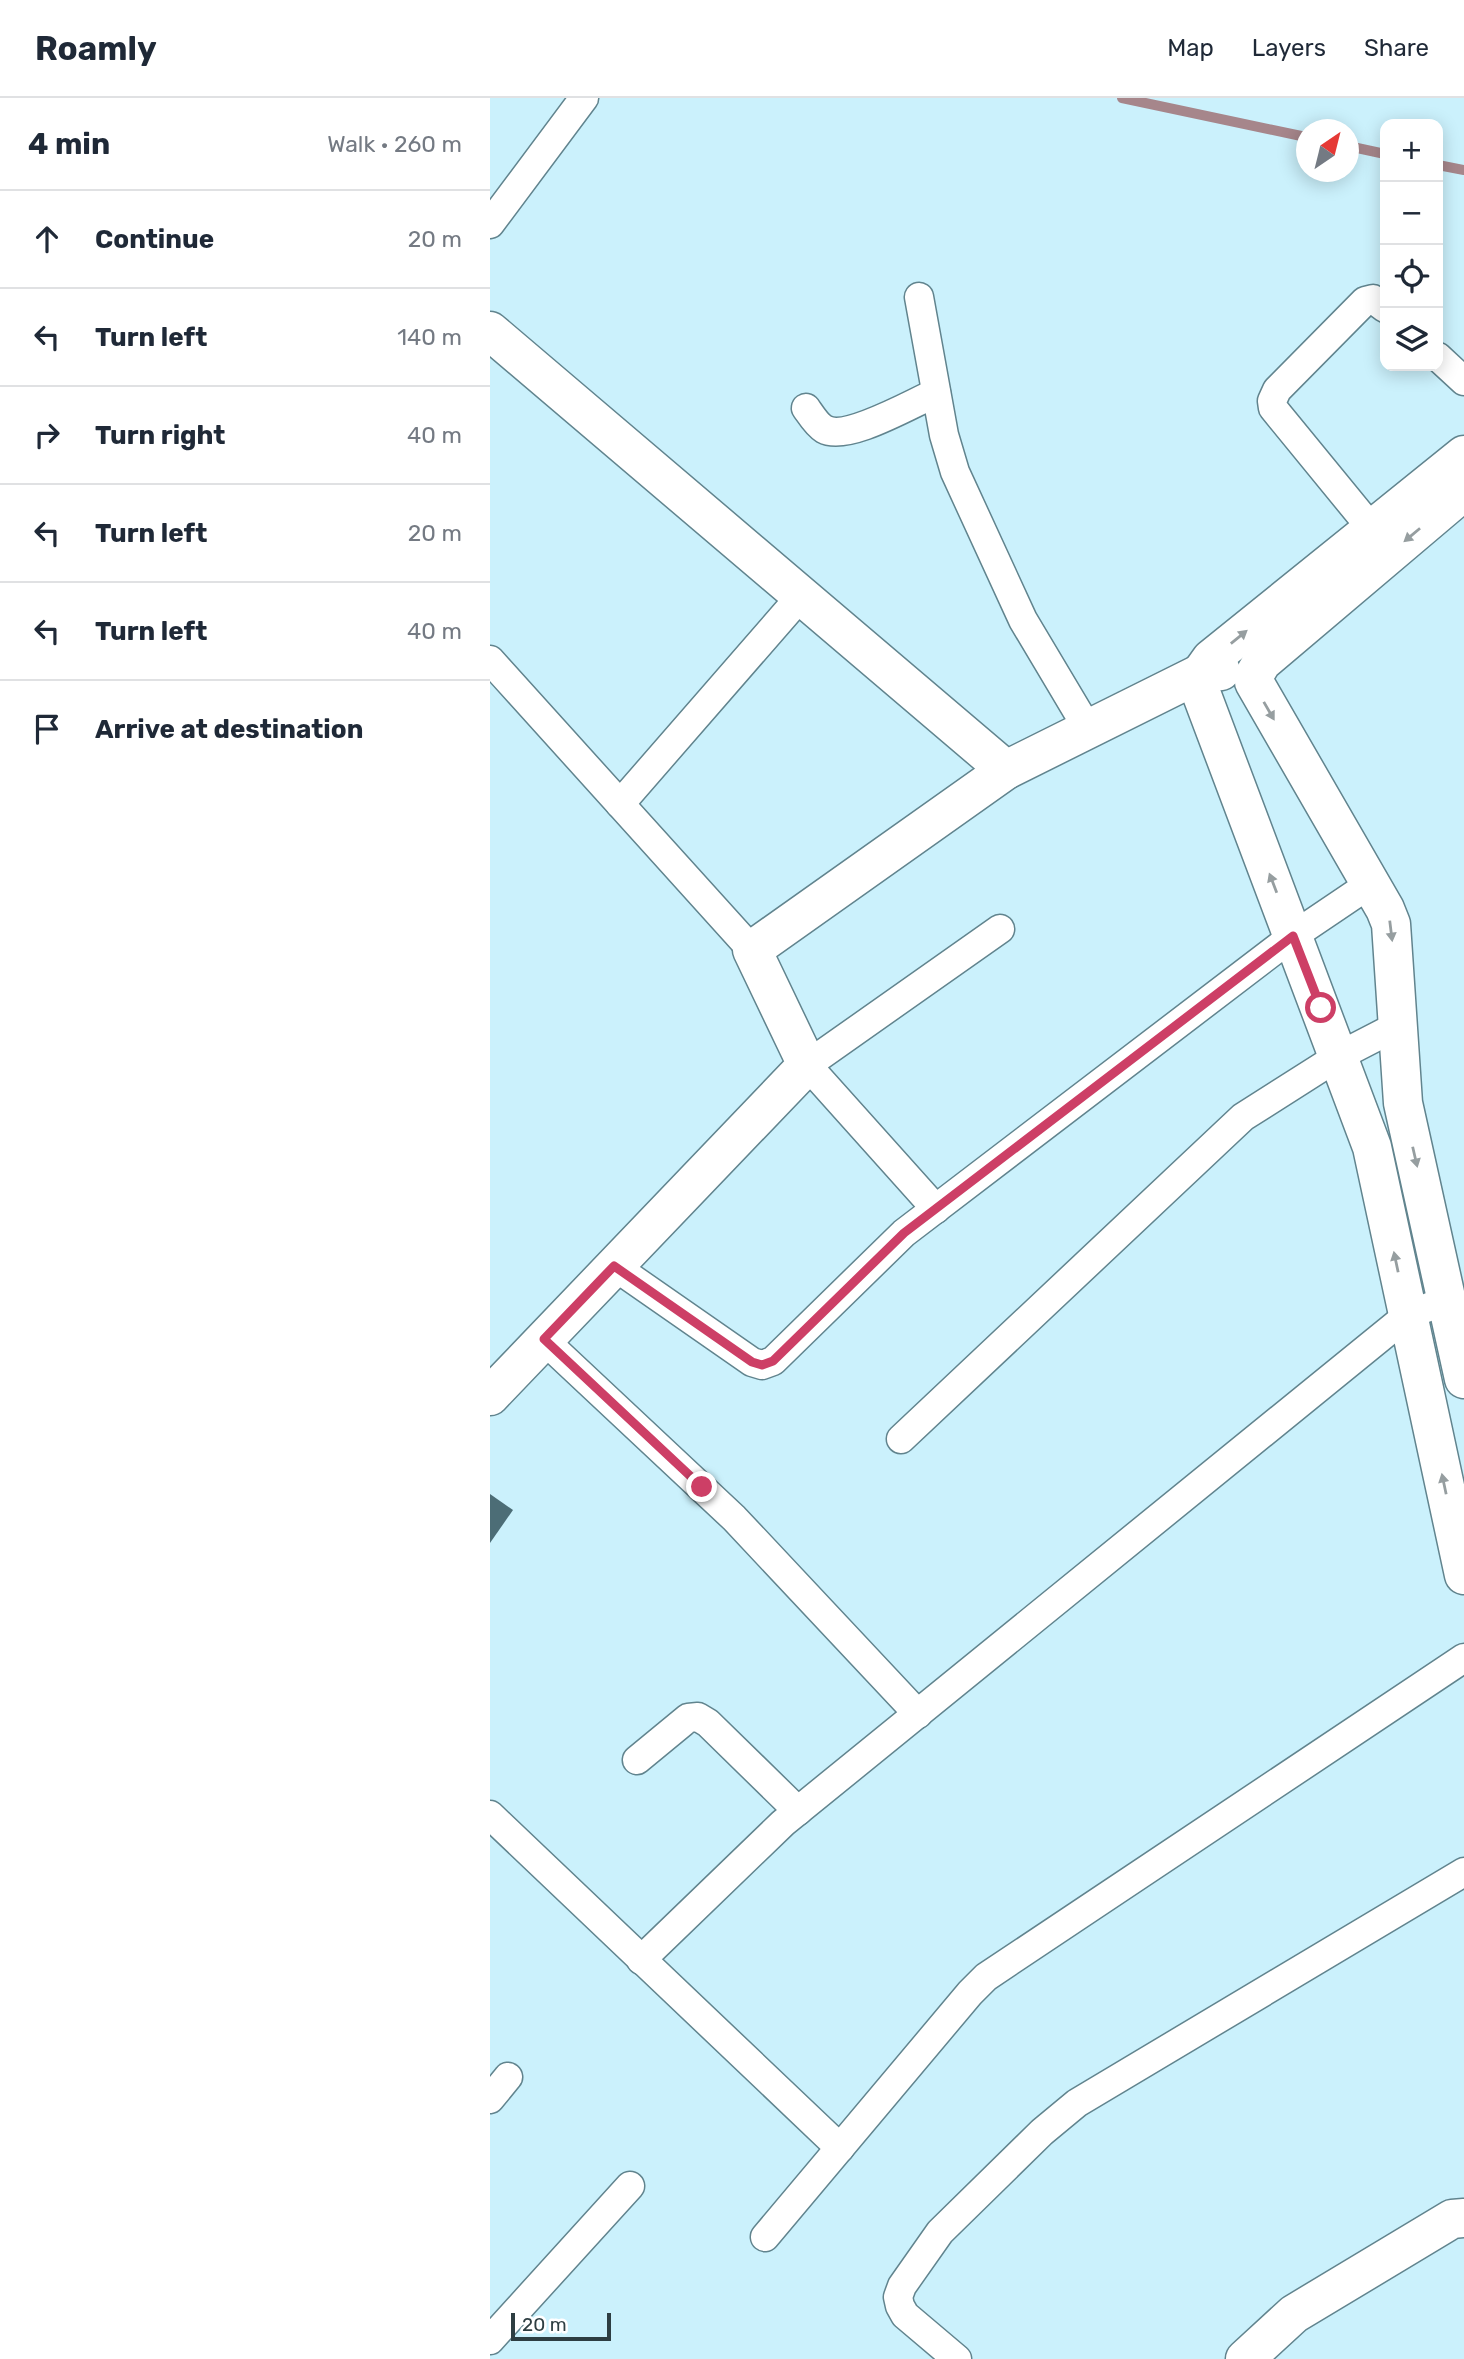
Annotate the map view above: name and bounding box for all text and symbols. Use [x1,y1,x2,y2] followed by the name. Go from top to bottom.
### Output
[35,29,157,68] text: Roamly
[1167,34,1214,62] text: Map
[1252,34,1326,62] text: Layers
[1364,34,1429,62] text: Share
[1296,119,1359,182] north arrow
[1380,119,1443,371] map controls
[1380,119,1443,182] button: +
[28,126,110,162] text: 4 min
[327,130,462,158] text: Walk · 260 m
[1380,182,1443,245] button: −
[28,220,66,258] icon: ahead
[95,224,214,255] text: Continue
[408,225,462,253] text: 20 m
[1380,245,1443,308] button: locate
[1380,308,1443,371] button: layers
[28,318,66,356] icon: left
[95,322,207,353] text: Turn left
[397,323,462,351] text: 140 m
[28,416,66,454] icon: right
[95,420,225,451] text: Turn right
[407,421,462,449] text: 40 m
[28,514,66,552] icon: left
[95,518,207,549] text: Turn left
[408,519,462,547] text: 20 m
[1403,527,1421,543] one-way arrow
[28,612,66,650] icon: left
[95,616,207,647] text: Turn left
[407,617,462,645] text: 40 m
[1230,630,1247,645] one-way arrow
[1263,702,1276,721] one-way arrow
[28,710,66,748] icon: arrive
[95,714,363,745] text: Arrive at destination
[1268,873,1279,894] one-way arrow
[1385,920,1396,942] one-way arrow
[1305,992,1336,1023] route start
[1409,1146,1420,1168] one-way arrow
[1391,1251,1402,1273] one-way arrow
[686,1471,717,1502] route end
[1439,1473,1450,1495] one-way arrow
[511,2310,611,2342] scale bar
[522,2313,567,2336] text: 20 m

